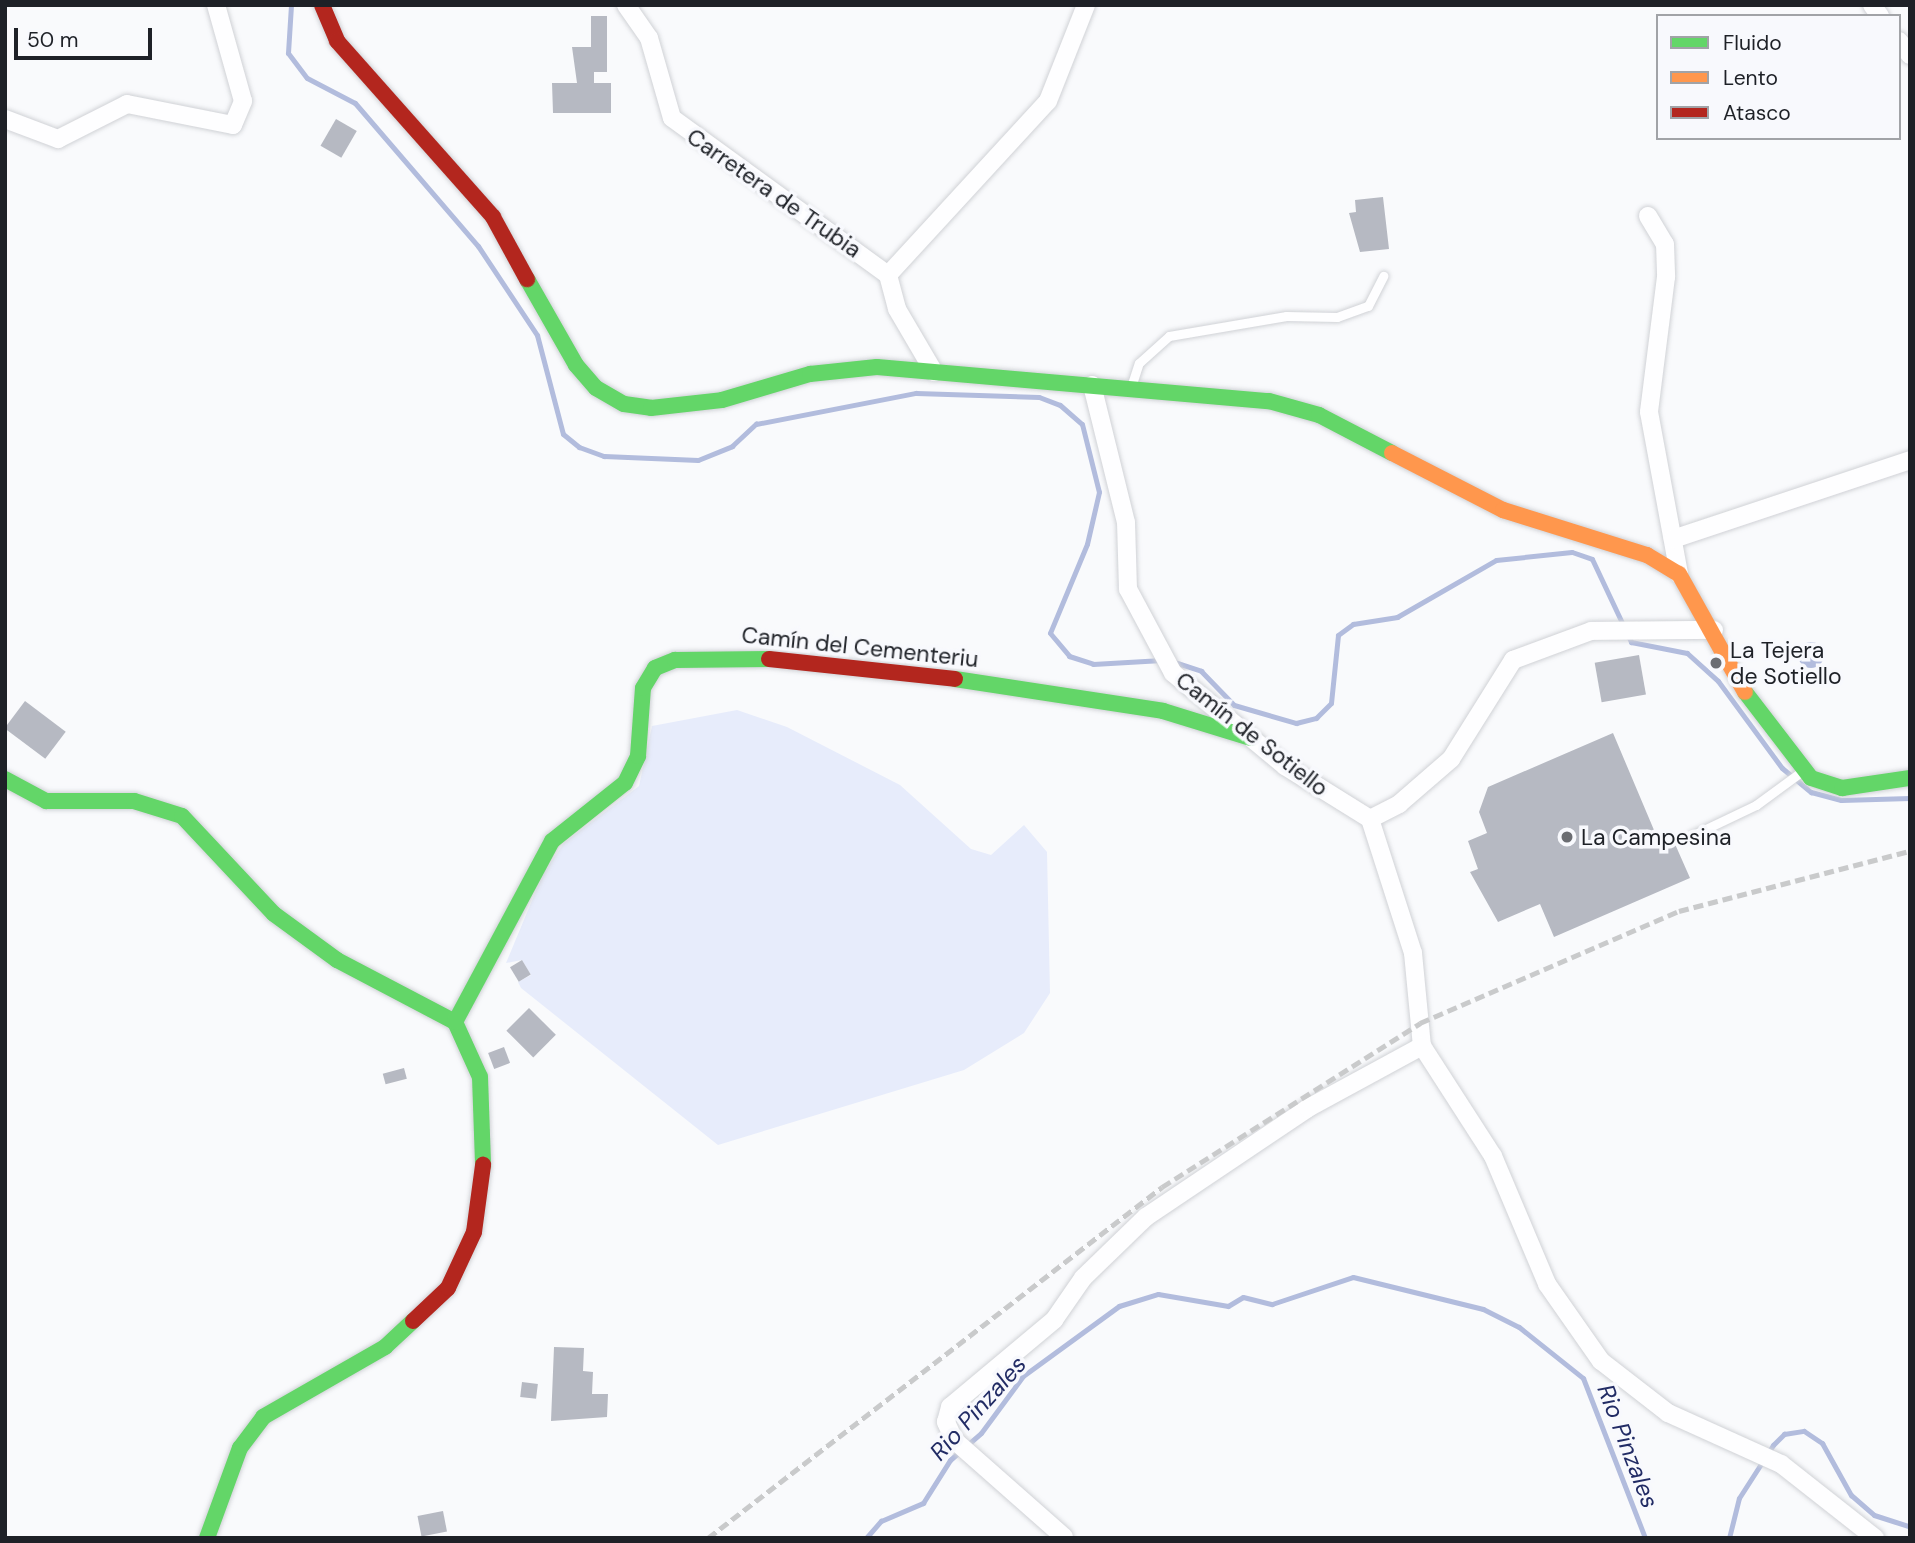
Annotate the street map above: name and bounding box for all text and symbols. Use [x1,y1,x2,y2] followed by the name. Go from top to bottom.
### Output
[18,14,156,58] scale bar
[1656,14,1901,140] legend
[27,26,78,54] text: 50 m
[1723,29,1782,57] text: Fluido
[1723,64,1778,92] text: Lento
[1723,99,1791,127] text: Atasco
[682,122,866,264] street label: Carretera de Trubia
[740,621,980,673] street label: Camín del Cementeriu
[1730,636,1842,690] place label: La Tejera de Sotiello
[1708,655,1724,671] marker: La Tejera de Sotiello
[1170,666,1334,802] street label: Camín de Sotiello
[1581,823,1731,851] place label: La Campesina
[1559,829,1575,845] marker: La Campesina
[924,1350,1032,1466] water label: Rio Pinzales
[1591,1380,1665,1512] water label: Rio Pinzales

